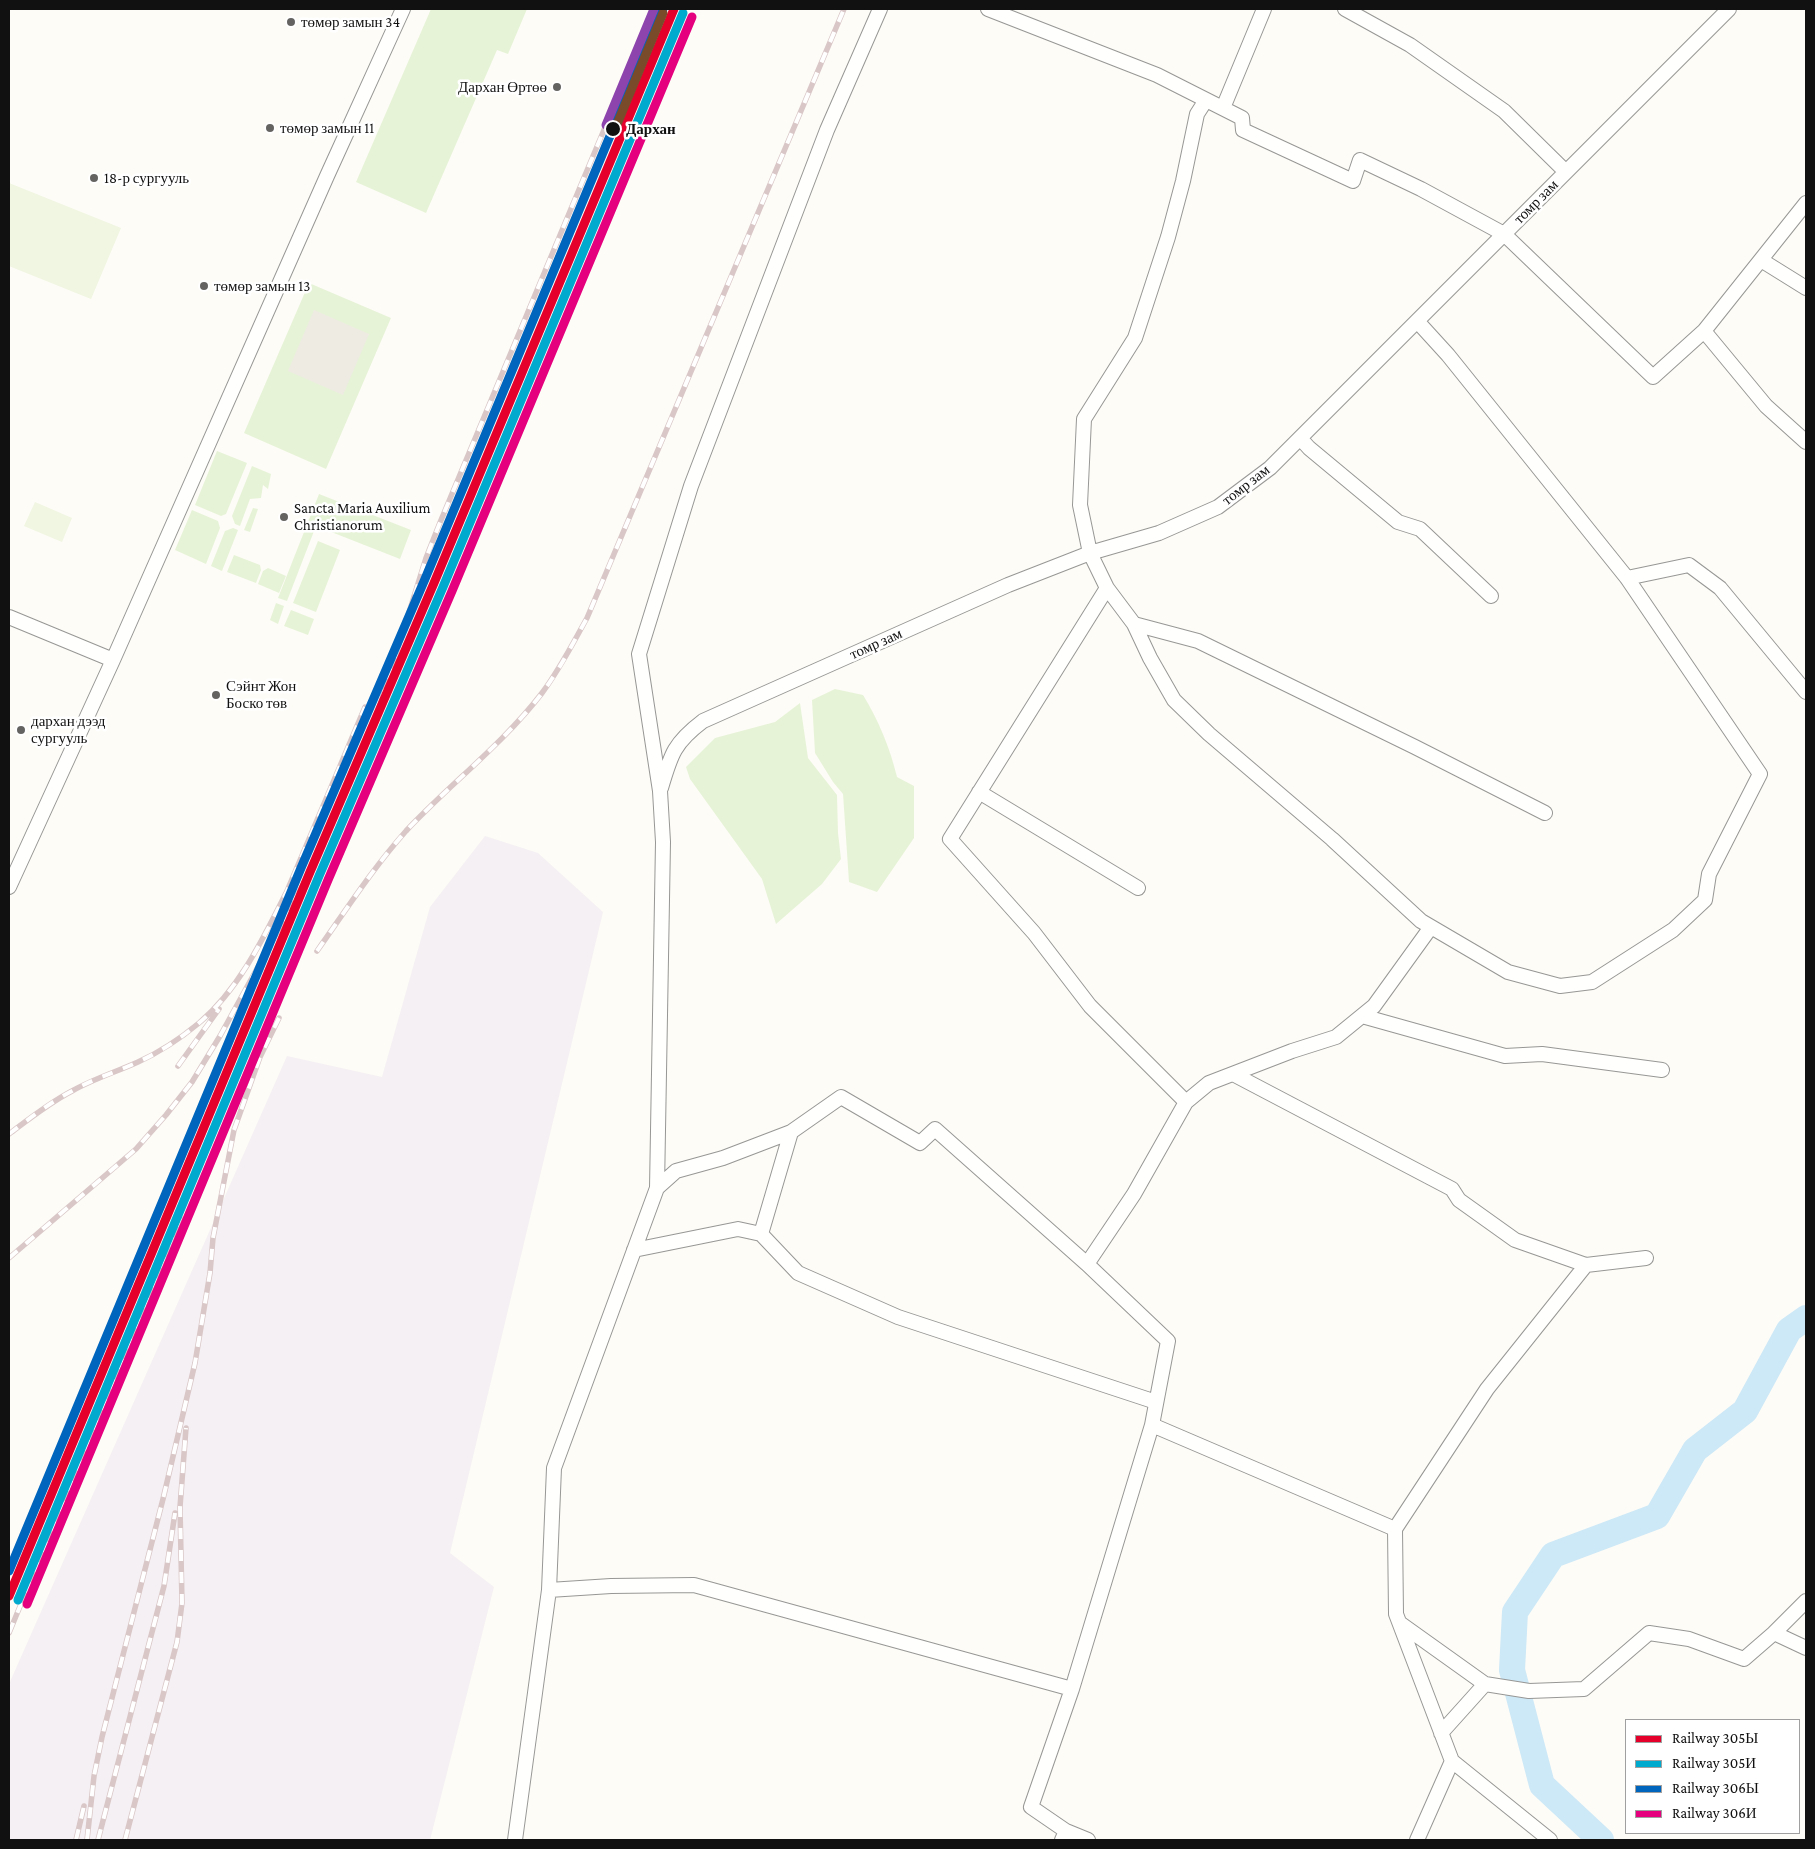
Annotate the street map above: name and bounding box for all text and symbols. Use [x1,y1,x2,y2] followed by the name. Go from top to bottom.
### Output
[301,13,400,31] place label: төмөр замын 34
[285,16,297,28] marker: төмөр замын 34
[458,78,547,96] place label: Дархан Өртөө
[551,81,563,93] marker: Дархан Өртөө
[280,119,374,137] place label: төмөр замын 11
[604,120,622,138] marker: Дархан
[626,120,676,138] place label: Дархан
[264,122,276,134] marker: төмөр замын 11
[104,169,189,187] place label: 18-р сургууль
[88,172,100,184] marker: 18-р сургууль
[1510,176,1562,228] street label: томр зам
[214,277,310,295] place label: төмөр замын 13
[198,280,210,292] marker: төмөр замын 13
[1219,461,1273,509] street label: томр зам
[294,499,430,534] place label: Sancta Maria Auxilium Christianorum
[278,511,290,523] marker: Sancta Maria Auxilium Christianorum
[847,625,905,663] street label: томр зам
[226,677,296,712] place label: Сэйнт Жон Боско төв
[210,689,222,701] marker: Сэйнт Жон Боско төв
[31,712,105,747] place label: дархан дээд сургууль
[15,724,27,736] marker: дархан дээд сургууль
[1625,1719,1800,1834] legend
[1672,1730,1758,1746] text: Railway 305Ы
[1672,1755,1756,1771] text: Railway 305И
[1672,1780,1759,1796] text: Railway 306Ы
[1672,1805,1757,1821] text: Railway 306И

